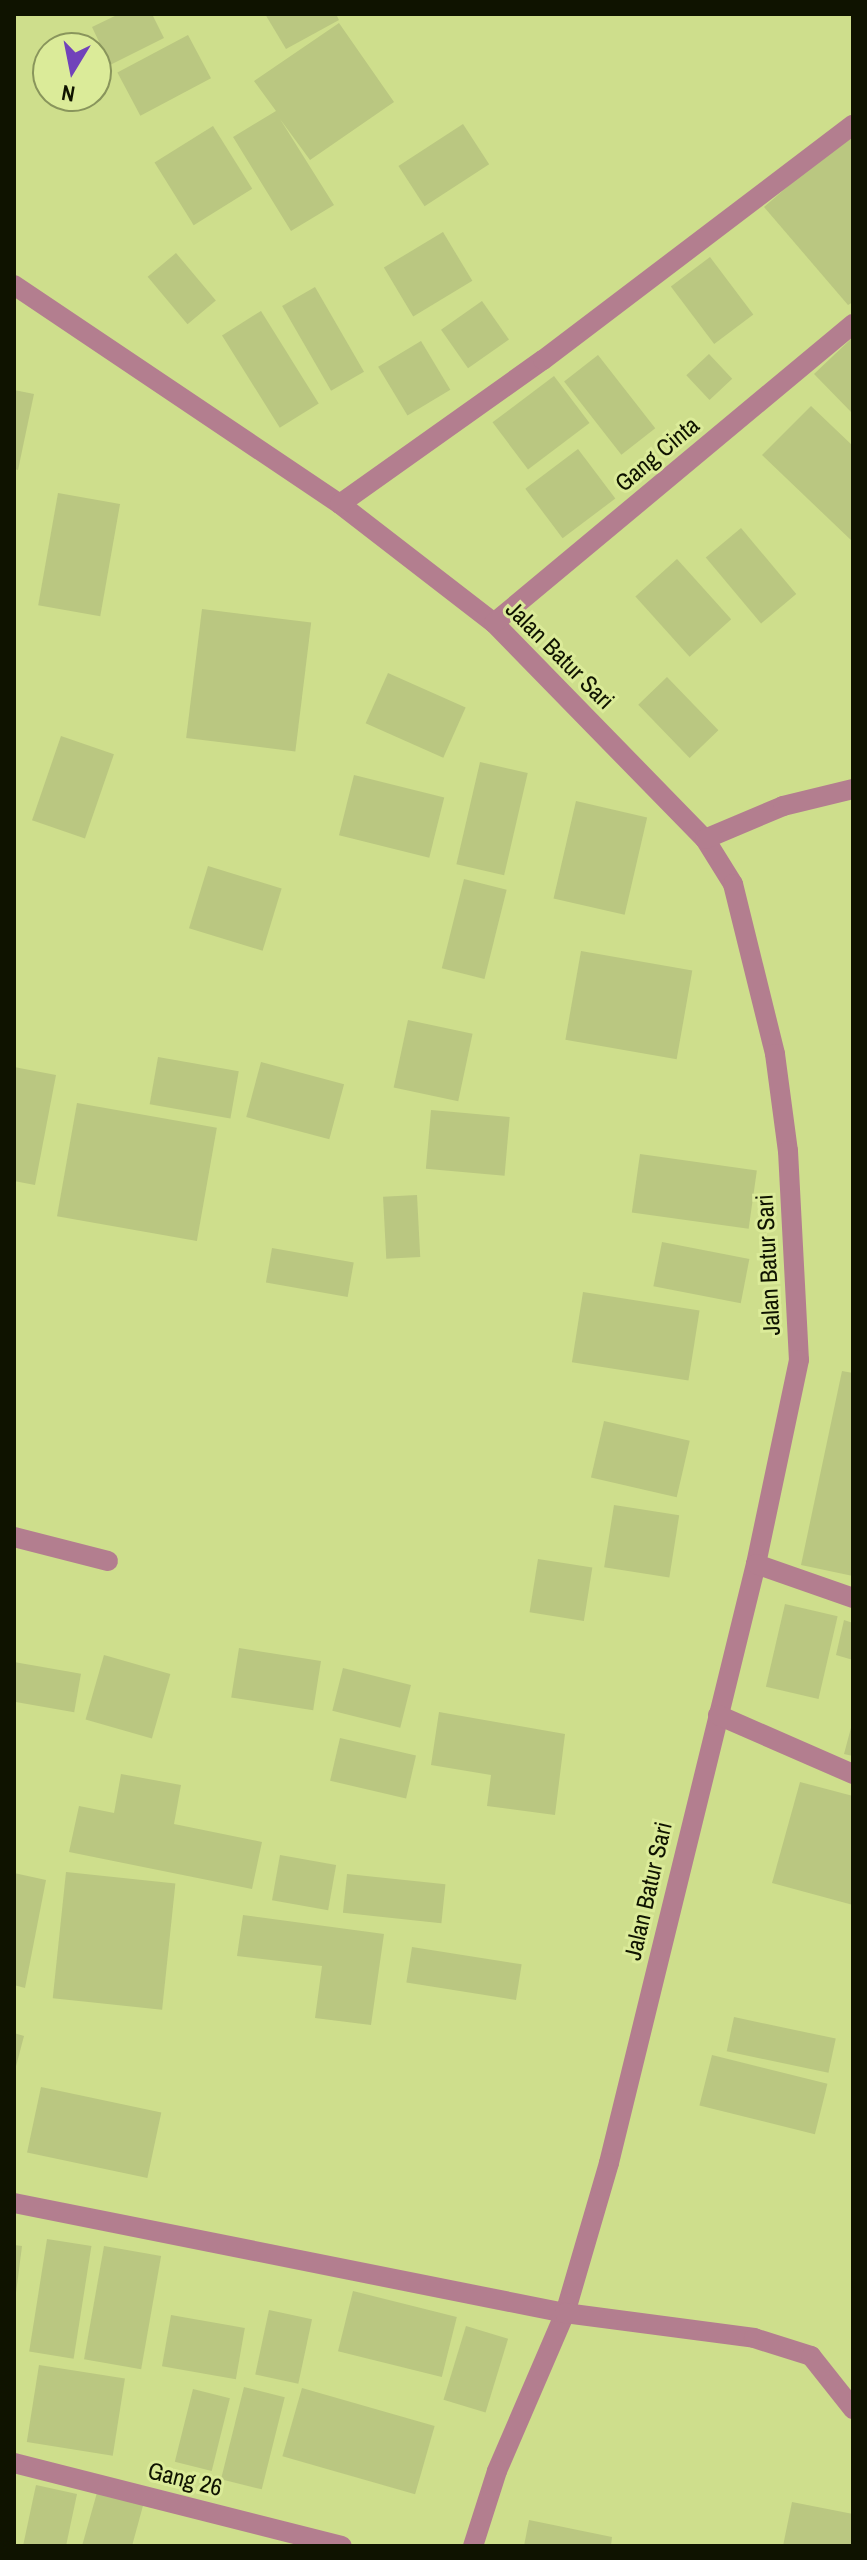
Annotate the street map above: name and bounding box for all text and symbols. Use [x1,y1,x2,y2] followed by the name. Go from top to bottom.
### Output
[32,32,112,112] north arrow
[59,78,77,110] text: N
[609,411,705,497] street label: Gang Cinta
[500,595,620,715] street label: Jalan Batur Sari
[750,1194,786,1336] street label: Jalan Batur Sari
[618,1819,678,1963] street label: Jalan Batur Sari
[145,2456,225,2502] street label: Gang 26

